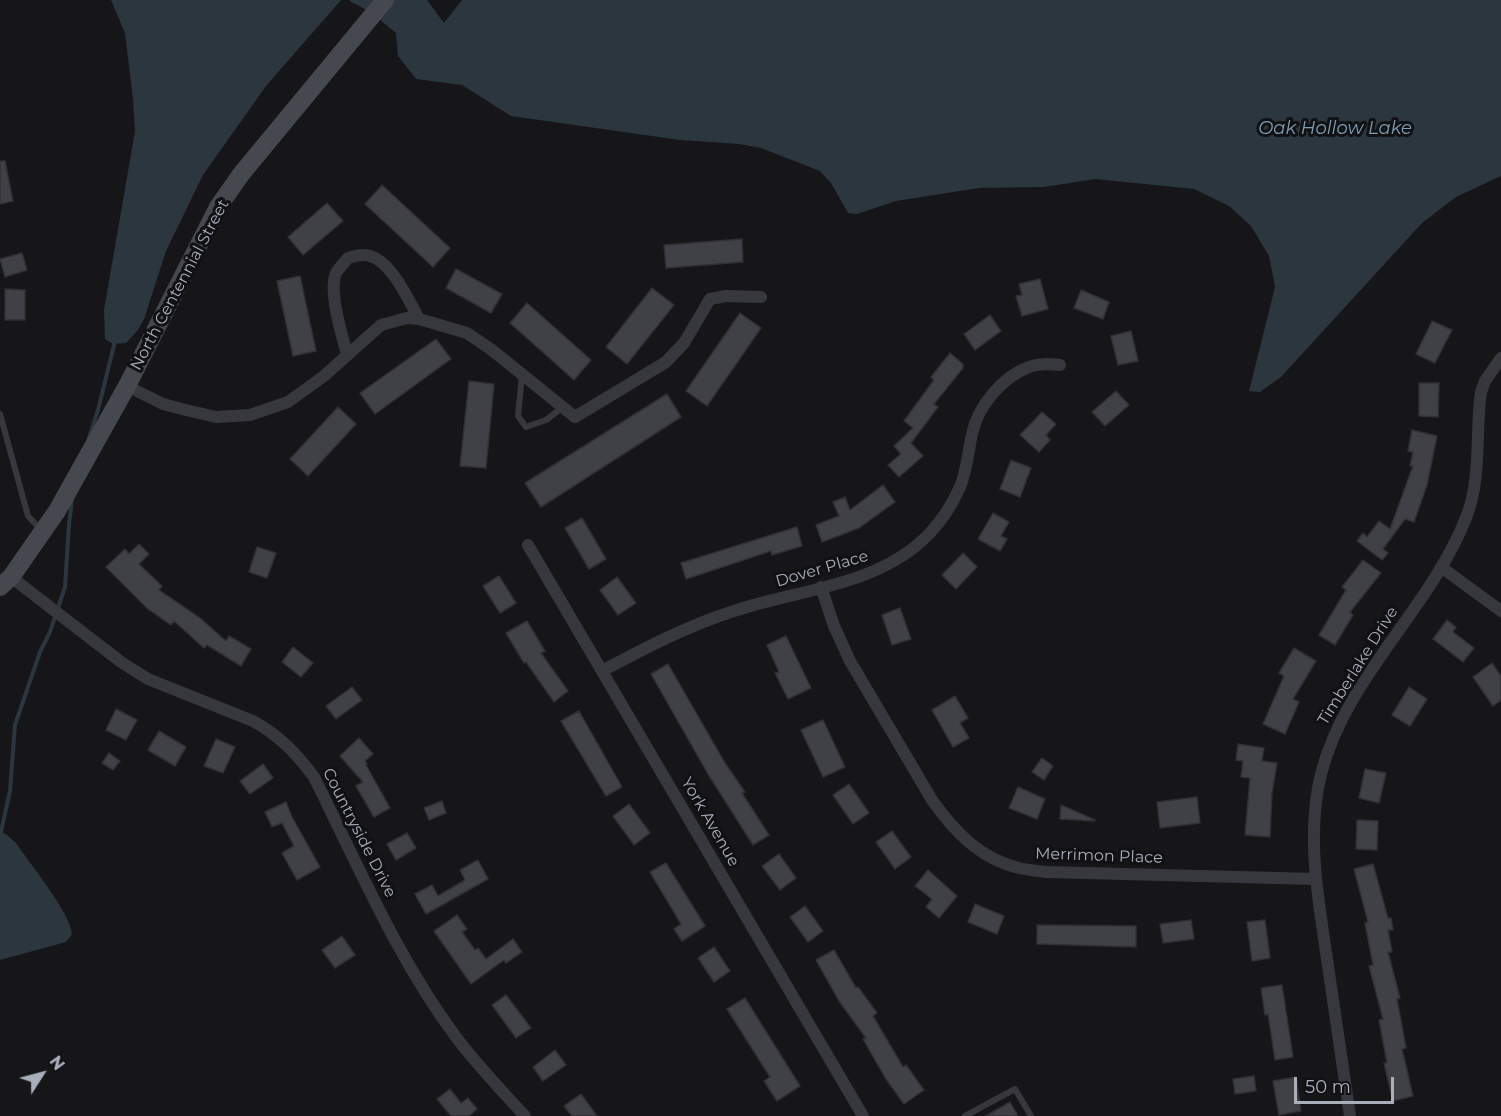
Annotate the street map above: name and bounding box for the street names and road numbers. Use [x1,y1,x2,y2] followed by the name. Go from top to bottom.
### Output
[127,196,233,374] street label: North Centennial Street
[773,547,871,591] street label: Dover Place
[1314,603,1402,729] street label: Timberlake Drive
[318,765,400,901] street label: Countryside Drive
[677,774,743,870] street label: York Avenue
[1035,844,1163,868] street label: Merrimon Place

